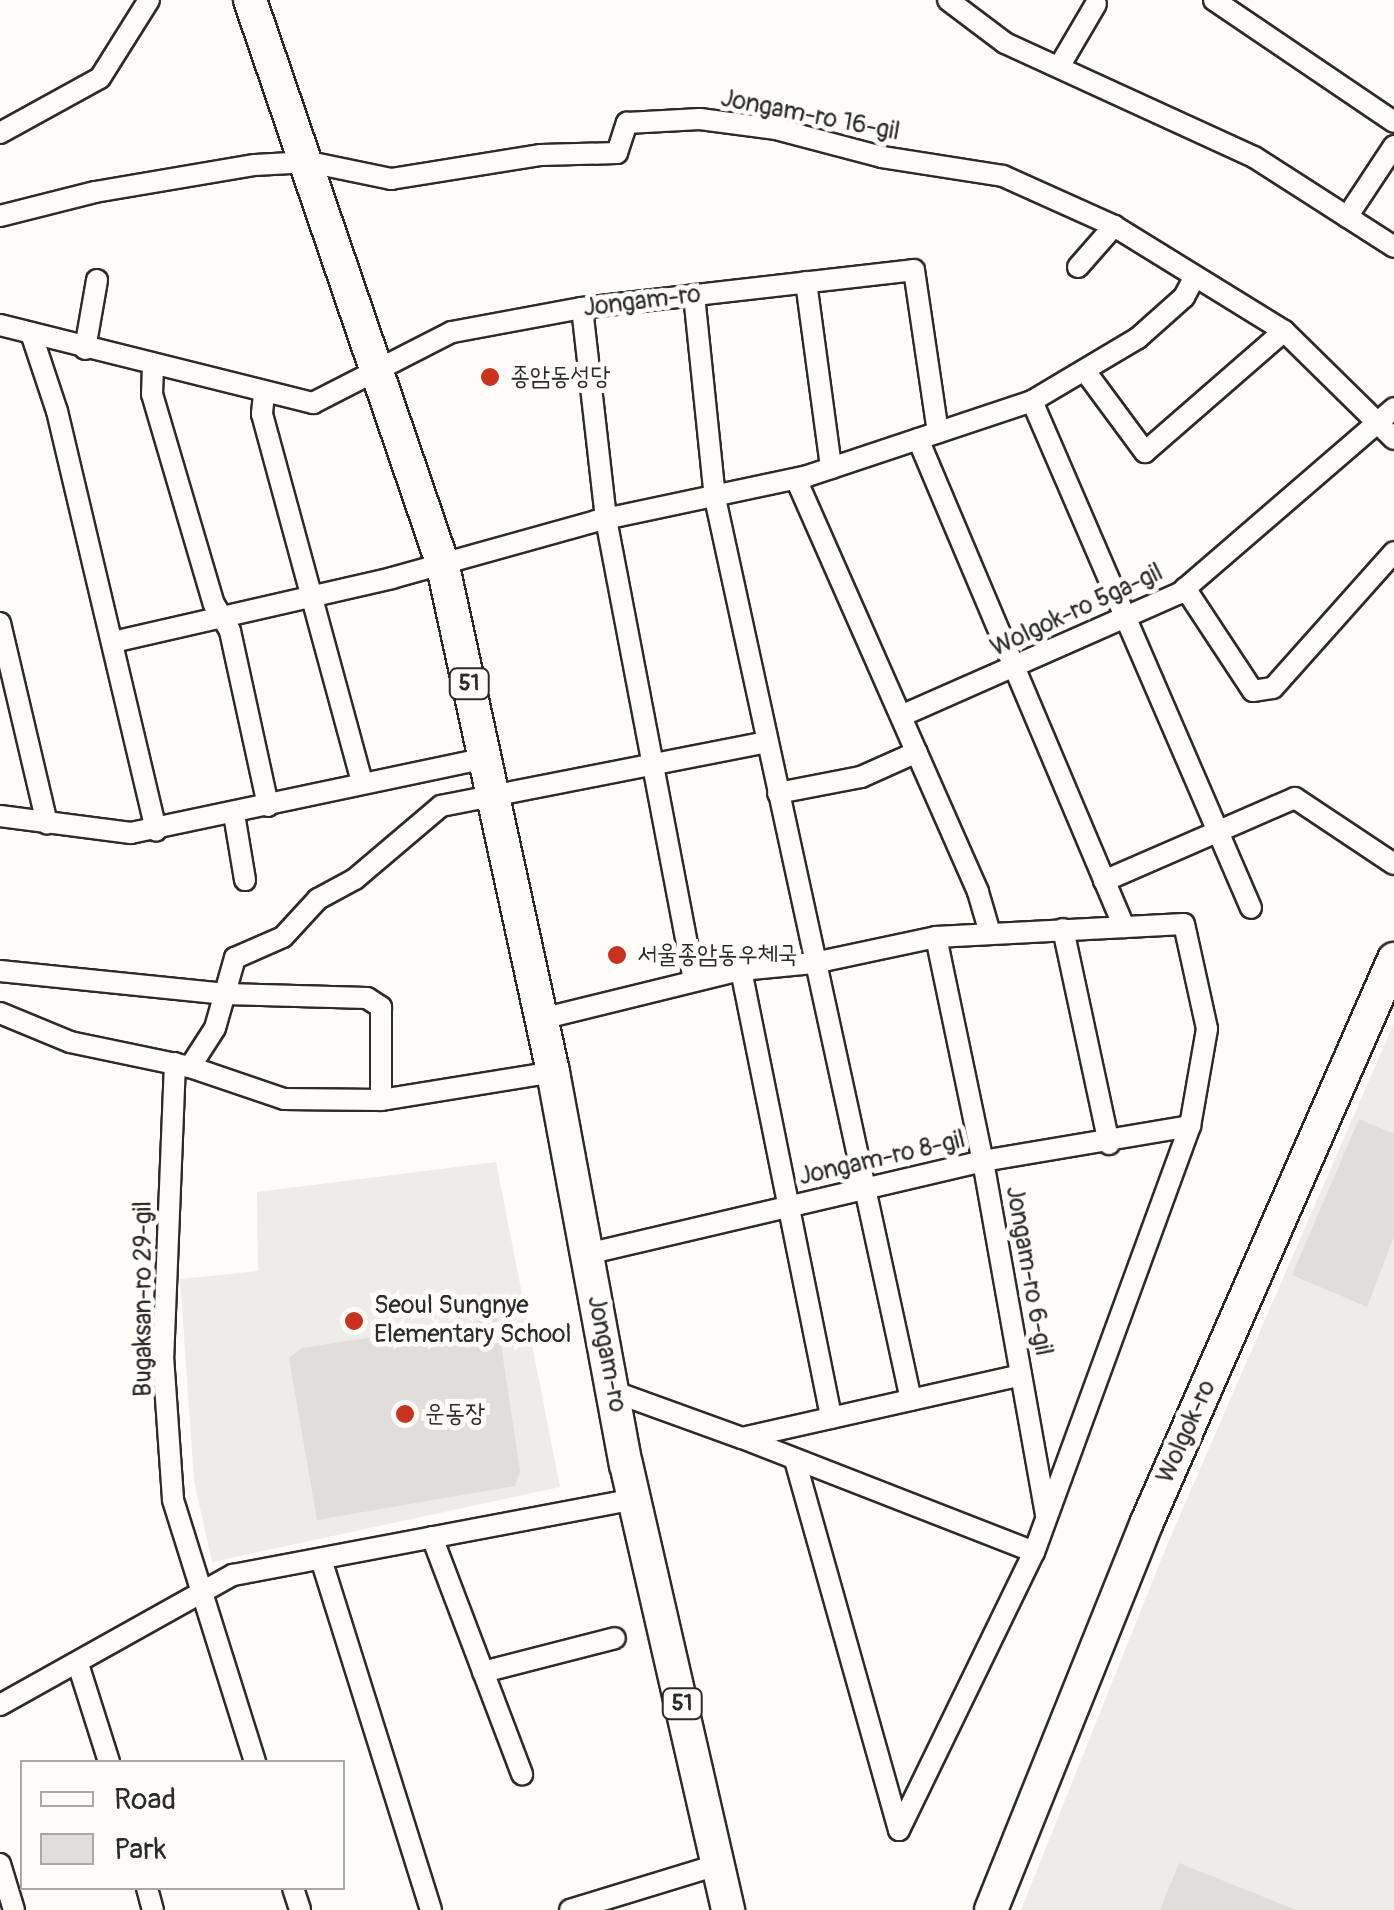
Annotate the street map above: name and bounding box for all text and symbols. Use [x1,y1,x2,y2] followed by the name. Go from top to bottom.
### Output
[718,84,902,148] street label: Jongam-ro 16-gil
[582,280,702,324] street label: Jongam-ro
[510,362,611,392] place label: 종암동성당
[479,366,501,388] marker: 종암동성당
[986,558,1168,664] street label: Wolgok-ro 5ga-gil
[446,667,492,701] road number: 51
[637,940,798,970] place label: 서울종암동우체국
[606,944,628,966] marker: 서울종암동우체국
[796,1125,968,1193] street label: Jongam-ro 8-gil
[998,1184,1058,1358] street label: Jongam-ro 6-gil
[129,1201,159,1397] street label: Bugaksan-ro 29-gil
[374,1292,571,1351] place label: Seoul Sungnye Elementary School
[580,1293,632,1415] street label: Jongam-ro
[343,1310,365,1332] marker: Seoul Sungnye Elementary School
[1151,1376,1223,1488] street label: Wolgok-ro
[425,1399,485,1429] place label: 운동장
[394,1403,416,1425] marker: 운동장
[660,1687,704,1721] road number: 51
[20,1760,345,1890] legend
[114,1781,176,1818] text: Road
[114,1831,167,1868] text: Park

